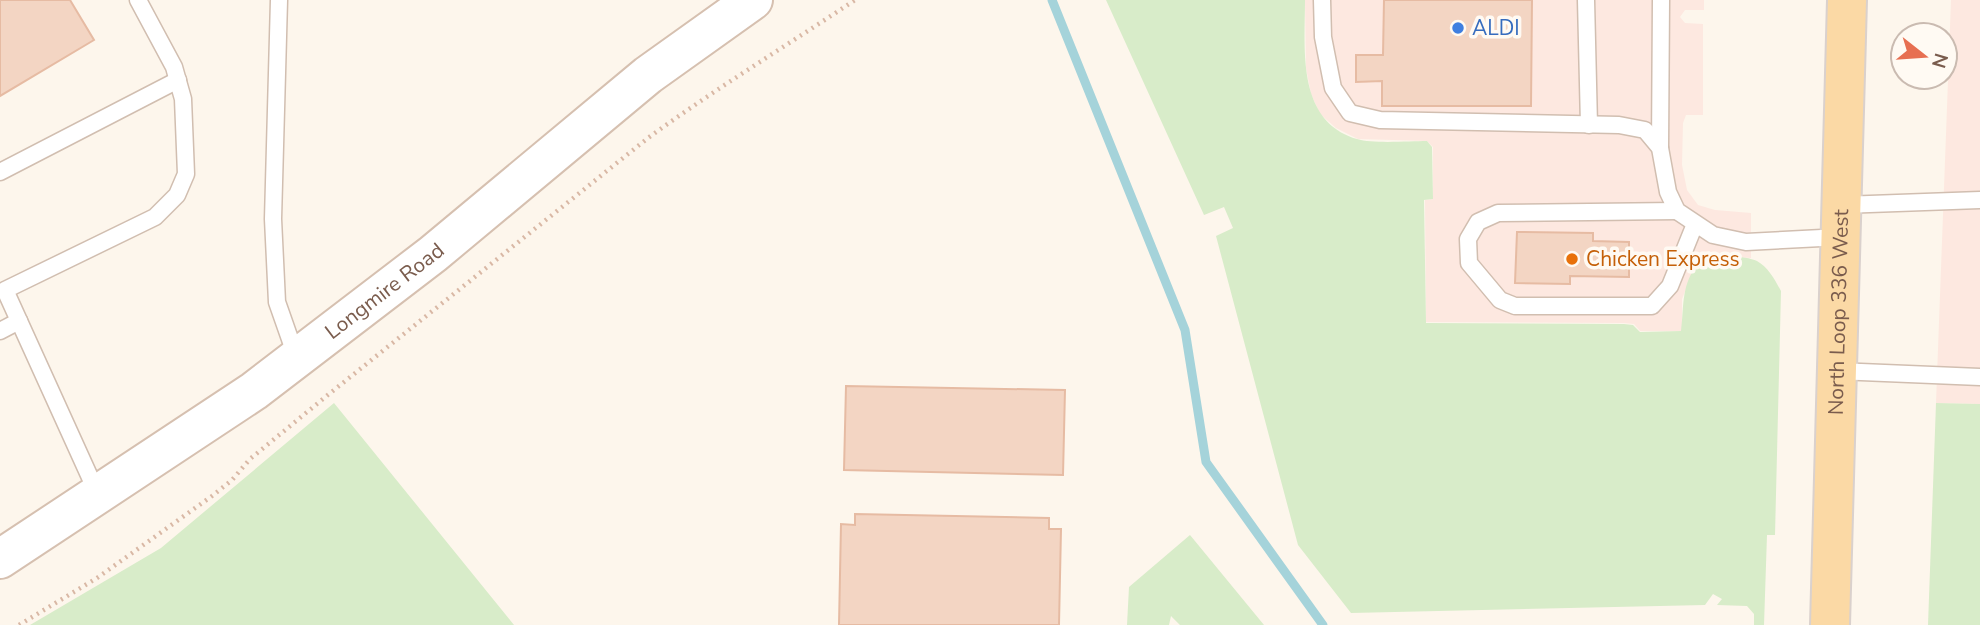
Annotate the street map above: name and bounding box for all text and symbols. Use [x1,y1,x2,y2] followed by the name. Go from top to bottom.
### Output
[1472,14,1520,42] place label: ALDI
[1450,20,1466,36] marker: ALDI
[1889,21,1959,91] north arrow
[1925,50,1954,71] text: N
[1822,208,1855,415] street label: North Loop 336 West
[319,236,450,346] street label: Longmire Road
[1586,245,1740,273] place label: Chicken Express
[1564,251,1580,267] marker: Chicken Express

